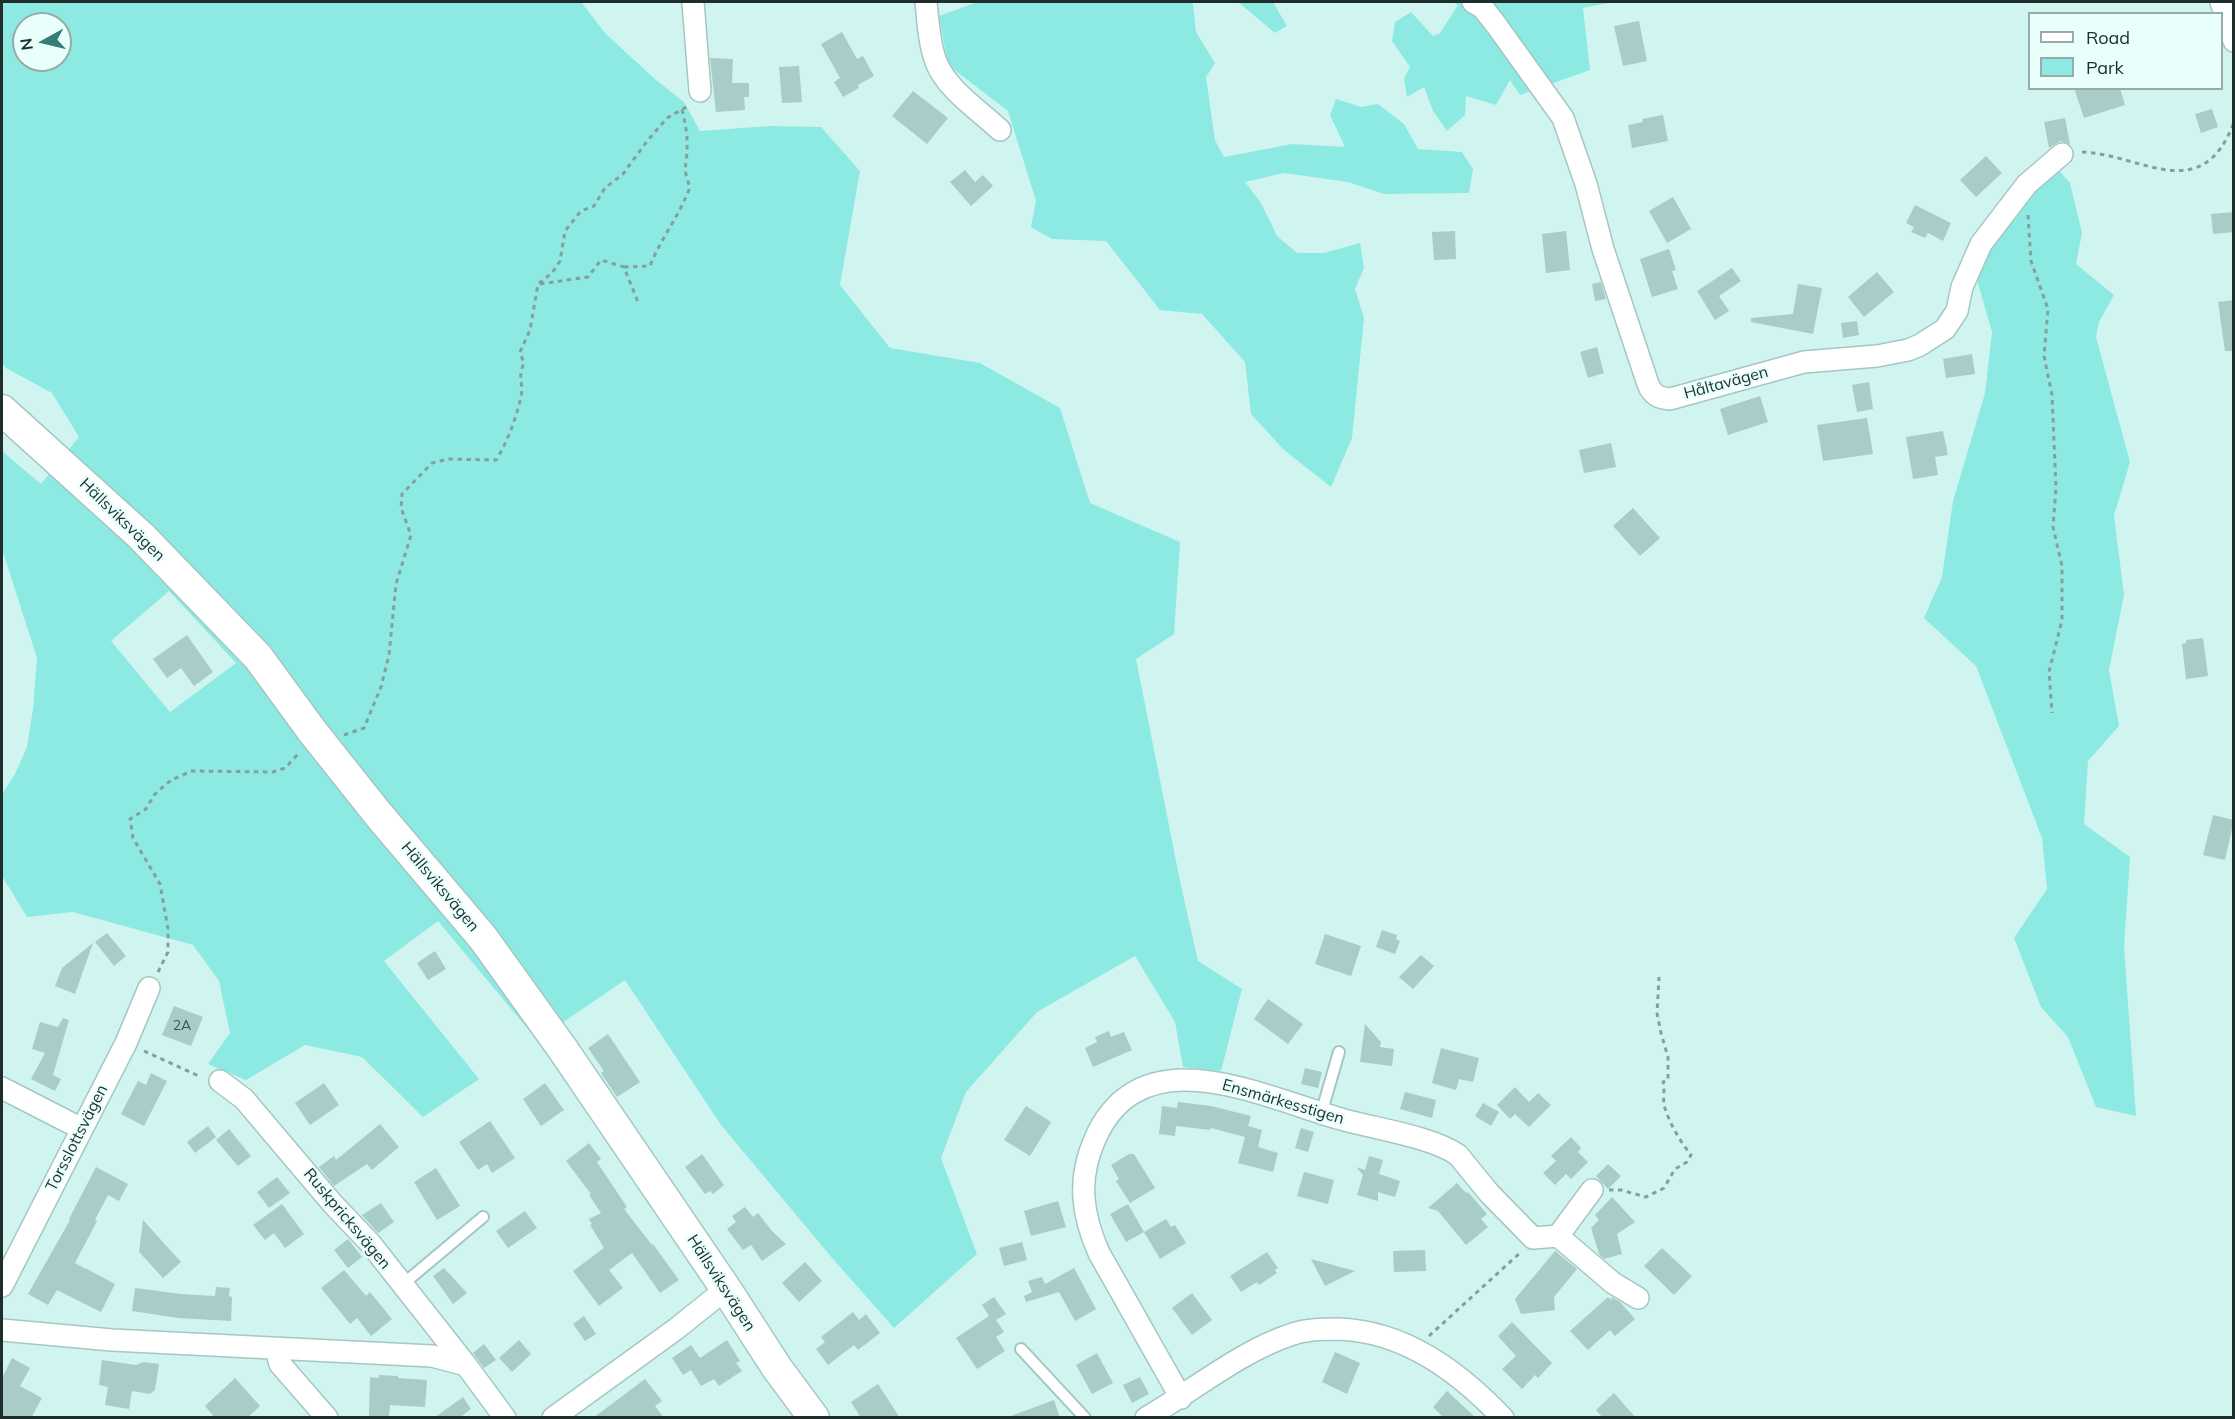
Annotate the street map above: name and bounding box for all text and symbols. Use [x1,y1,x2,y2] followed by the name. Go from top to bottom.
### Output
[12,12,72,72] north arrow
[2028,12,2223,90] legend
[2086,26,2130,49] text: Road
[15,37,37,52] text: N
[2086,56,2124,79] text: Park
[1682,363,1770,403] street label: Håltavägen
[75,474,169,566] street label: Hällsviksvägen
[397,838,483,936] street label: Hällsviksvägen
[173,1018,191,1034] house number: 2A
[1220,1075,1346,1129] street label: Ensmärkesstigen
[42,1082,112,1194] street label: Torsslottsvägen
[299,1165,395,1273] street label: Ruskpricksvägen
[683,1231,759,1335] street label: Hällsviksvägen

